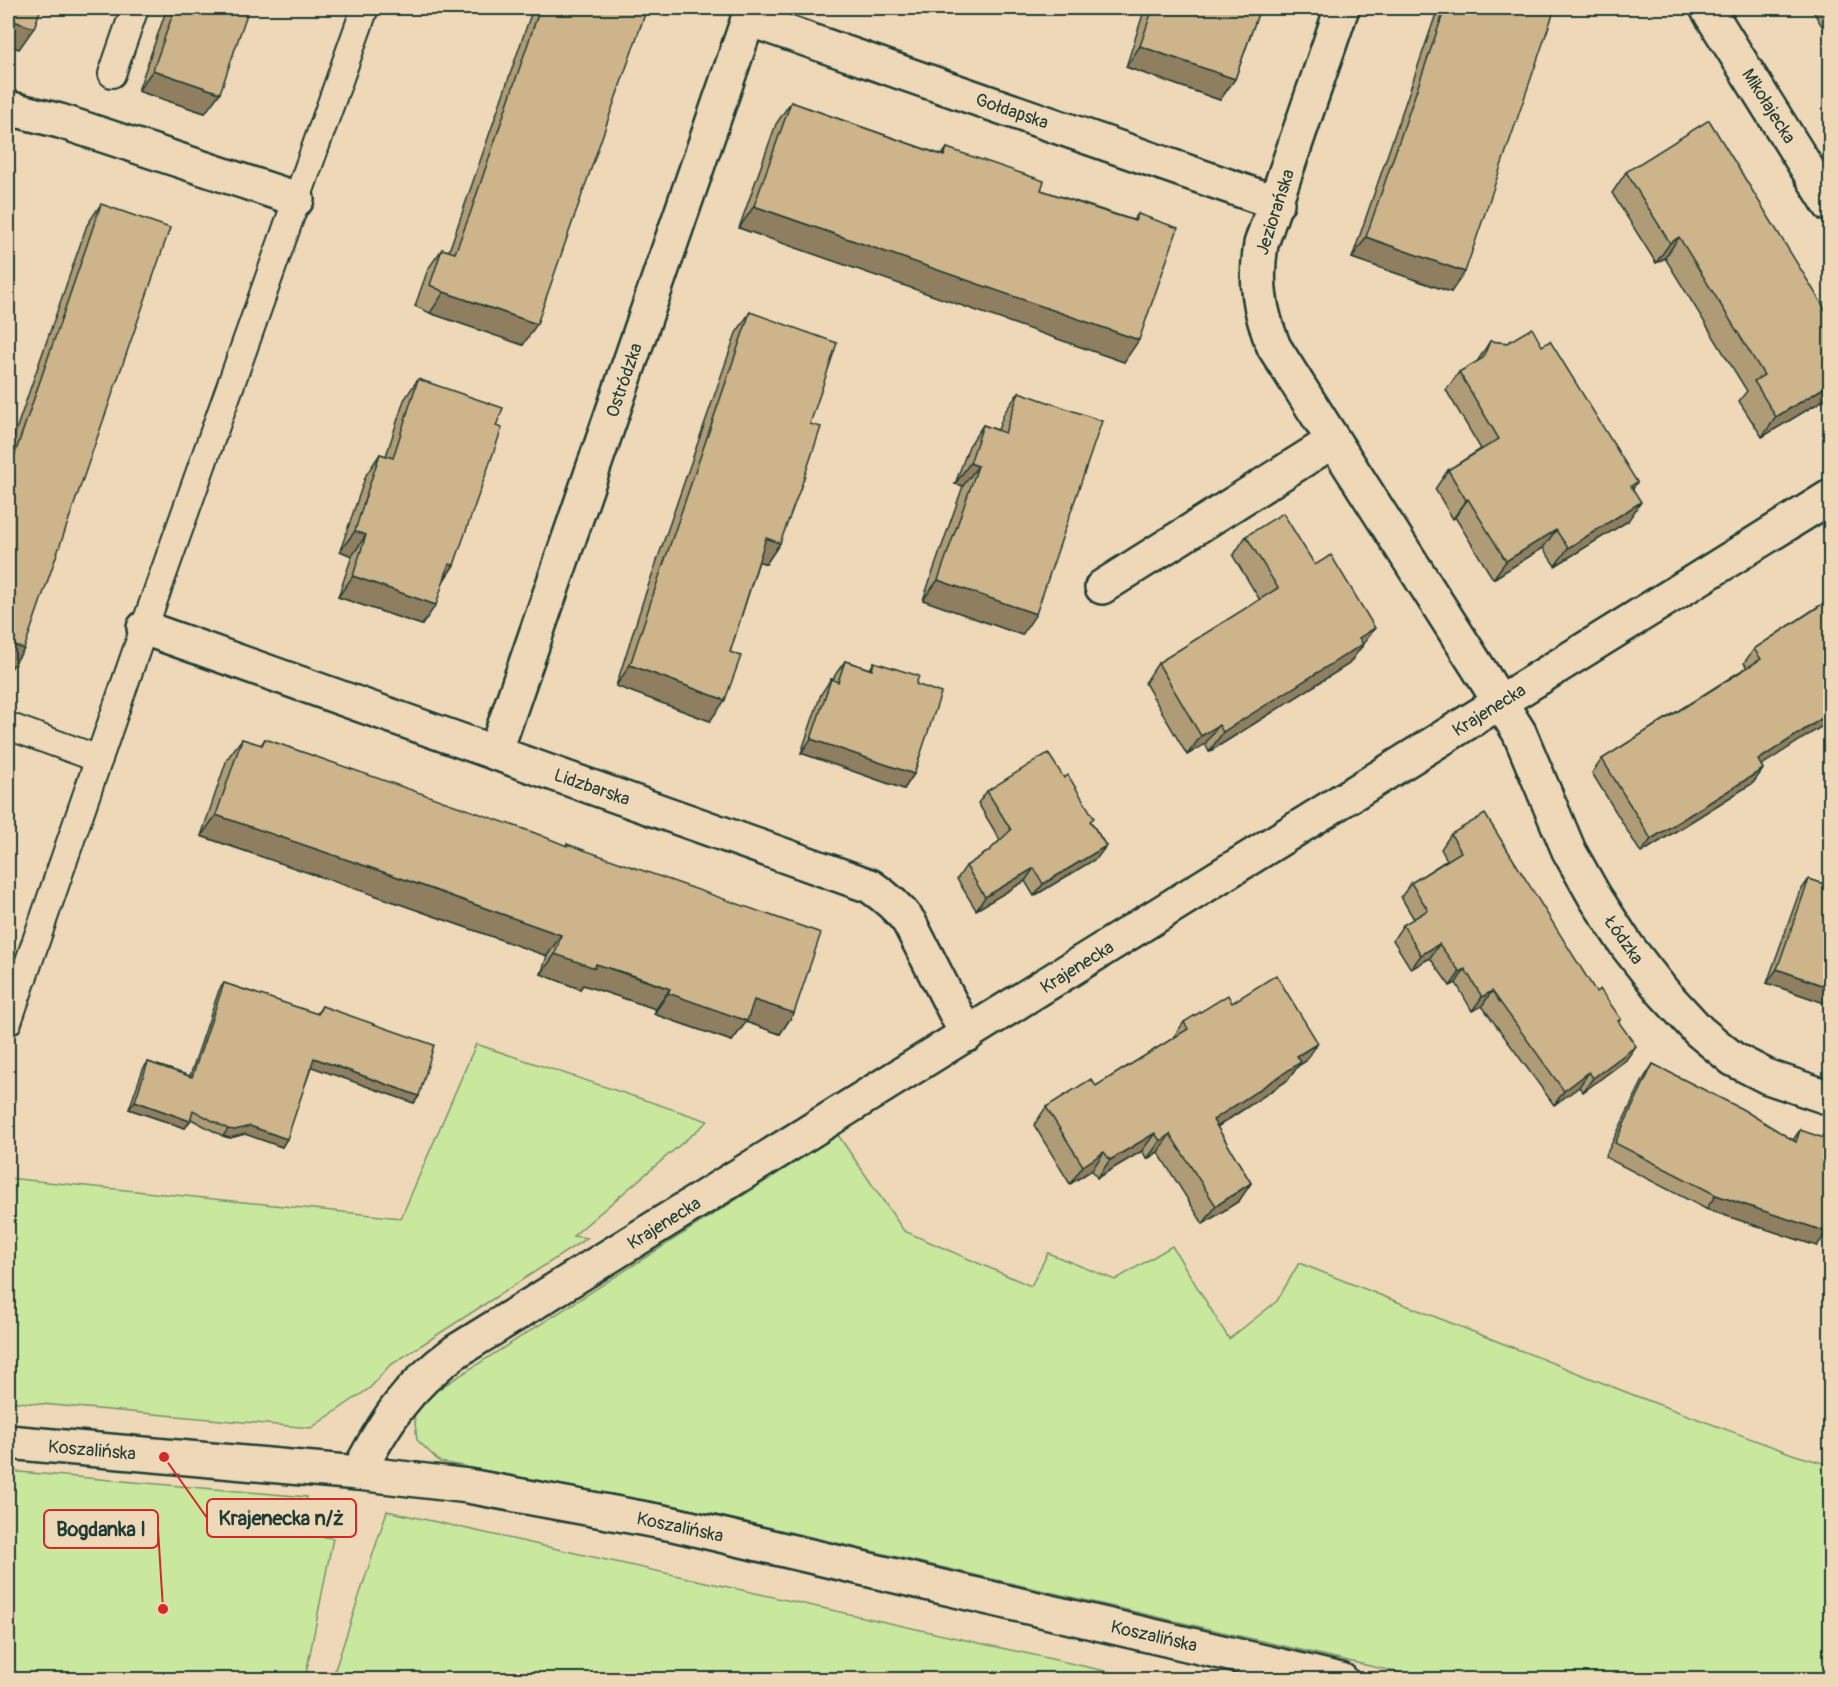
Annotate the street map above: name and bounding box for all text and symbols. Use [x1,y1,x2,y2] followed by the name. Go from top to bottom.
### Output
[1737,64,1801,148] street label: Mikołajecka
[972,88,1051,135] street label: Gołdapska
[1251,166,1300,258] street label: Jeziorańska
[601,340,648,420] street label: Ostródzka
[1448,679,1530,742] street label: Krajenecka
[551,764,633,811] street label: Lidzbarska
[1598,911,1649,969] street label: Łódzka
[1036,936,1118,999] street label: Krajenecka
[623,1192,705,1255] street label: Krajenecka
[47,1435,137,1466] street label: Koszalińska
[207,1499,356,1537] callout: Krajenecka n/ż
[219,1506,344,1531] text: Krajenecka n/ż
[634,1507,725,1548] street label: Koszalińska
[44,1510,158,1548] callout: Bogdanka I
[56,1517,146,1542] text: Bogdanka I
[1108,1615,1199,1658] street label: Koszalińska

